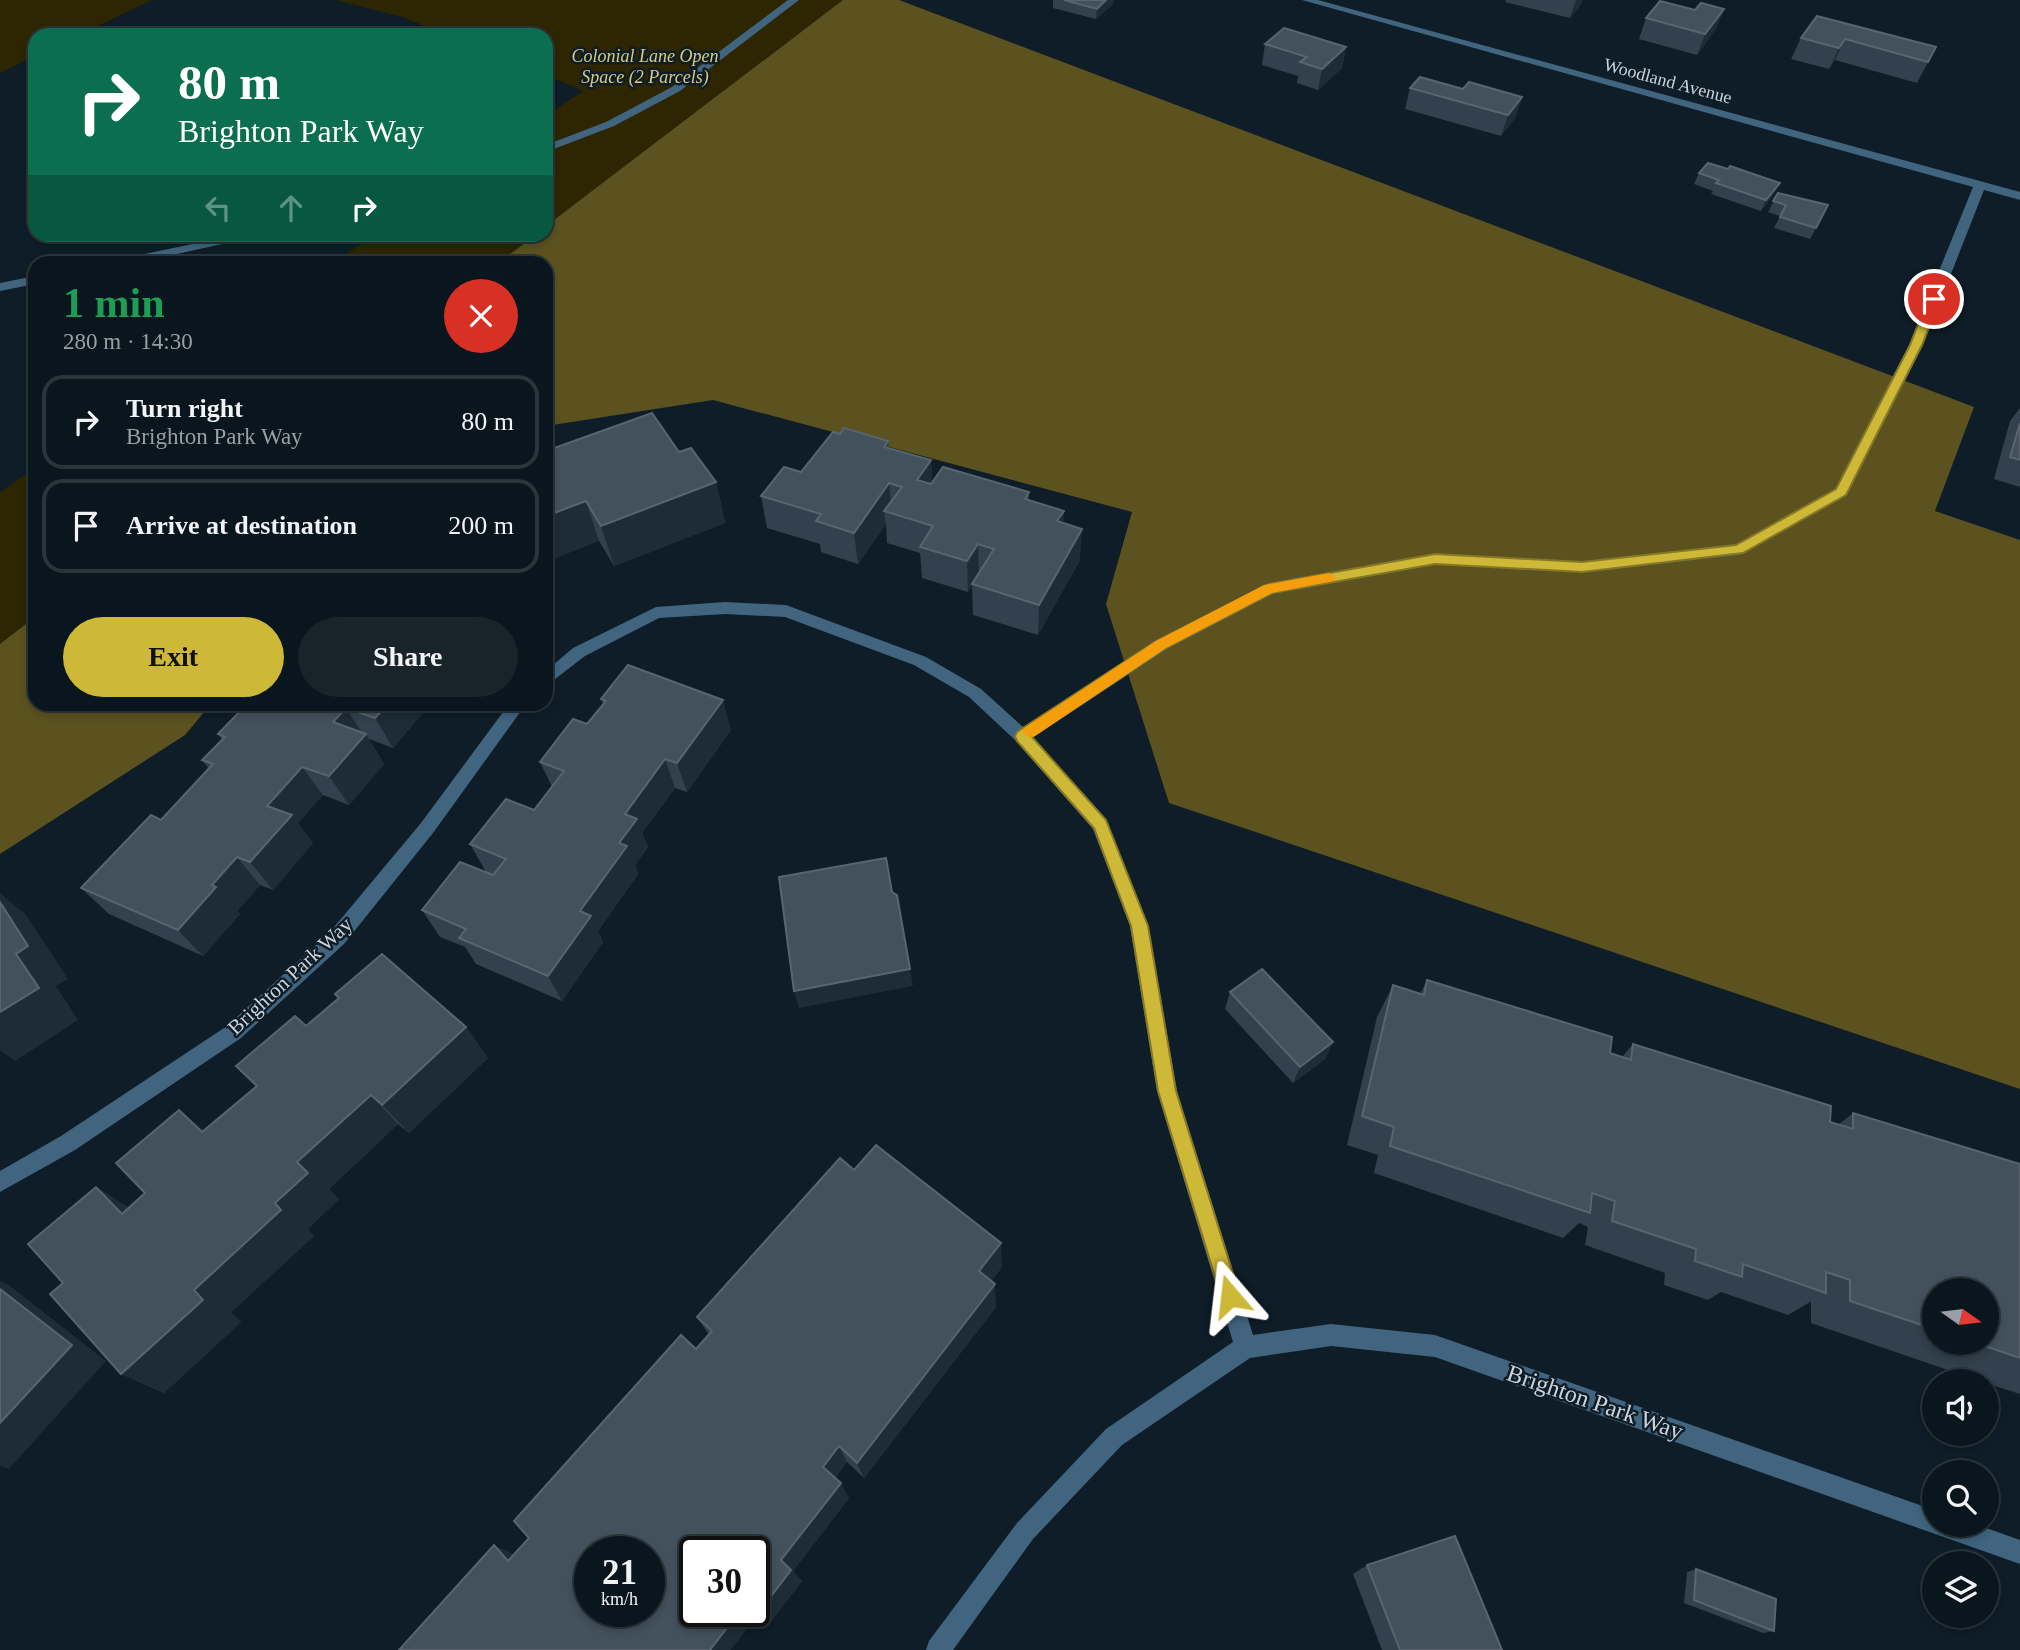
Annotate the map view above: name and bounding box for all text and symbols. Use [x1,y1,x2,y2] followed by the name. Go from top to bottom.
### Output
[572,46,719,88] park label: Colonial Lane Open Space (2 Parcels)
[1602,54,1734,108] street label: Woodland Avenue
[178,55,280,110] text: 80 m
[63,56,154,147] icon: right
[178,113,424,149] text: Brighton Park Way
[199,189,237,227] icon: left
[272,189,310,227] icon: ahead
[345,189,383,227] icon: right
[1904,269,1964,329] pin
[444,279,518,353] button: close
[63,280,165,326] text: 1 min
[1915,280,1953,318] icon: arrive
[63,329,193,354] text: 280 m · 14:30
[126,394,243,423] text: Turn right
[67,403,105,441] icon: right
[461,407,514,436] text: 80 m
[126,424,303,449] text: Brighton Park Way
[67,507,105,545] icon: arrive
[126,511,357,540] text: Arrive at destination
[448,511,514,540] text: 200 m
[63,617,284,697] button: Exit
[298,617,518,697] button: Share
[223,912,358,1040] street label: Brighton Park Way
[1193,1259,1267,1333] position arrow
[1922,1278,1998,1354] north arrow
[1922,1278,1999,1628] map controls
[1504,1360,1686,1444] street label: Brighton Park Way
[1922,1369,1999,1446] button: sound
[1922,1460,1999,1537] button: search
[679,1536,770,1627] speed limit sign: 30
[1922,1551,1999,1628] button: layers
[602,1553,637,1592] text: 21
[601,1589,638,1609] text: km/h

